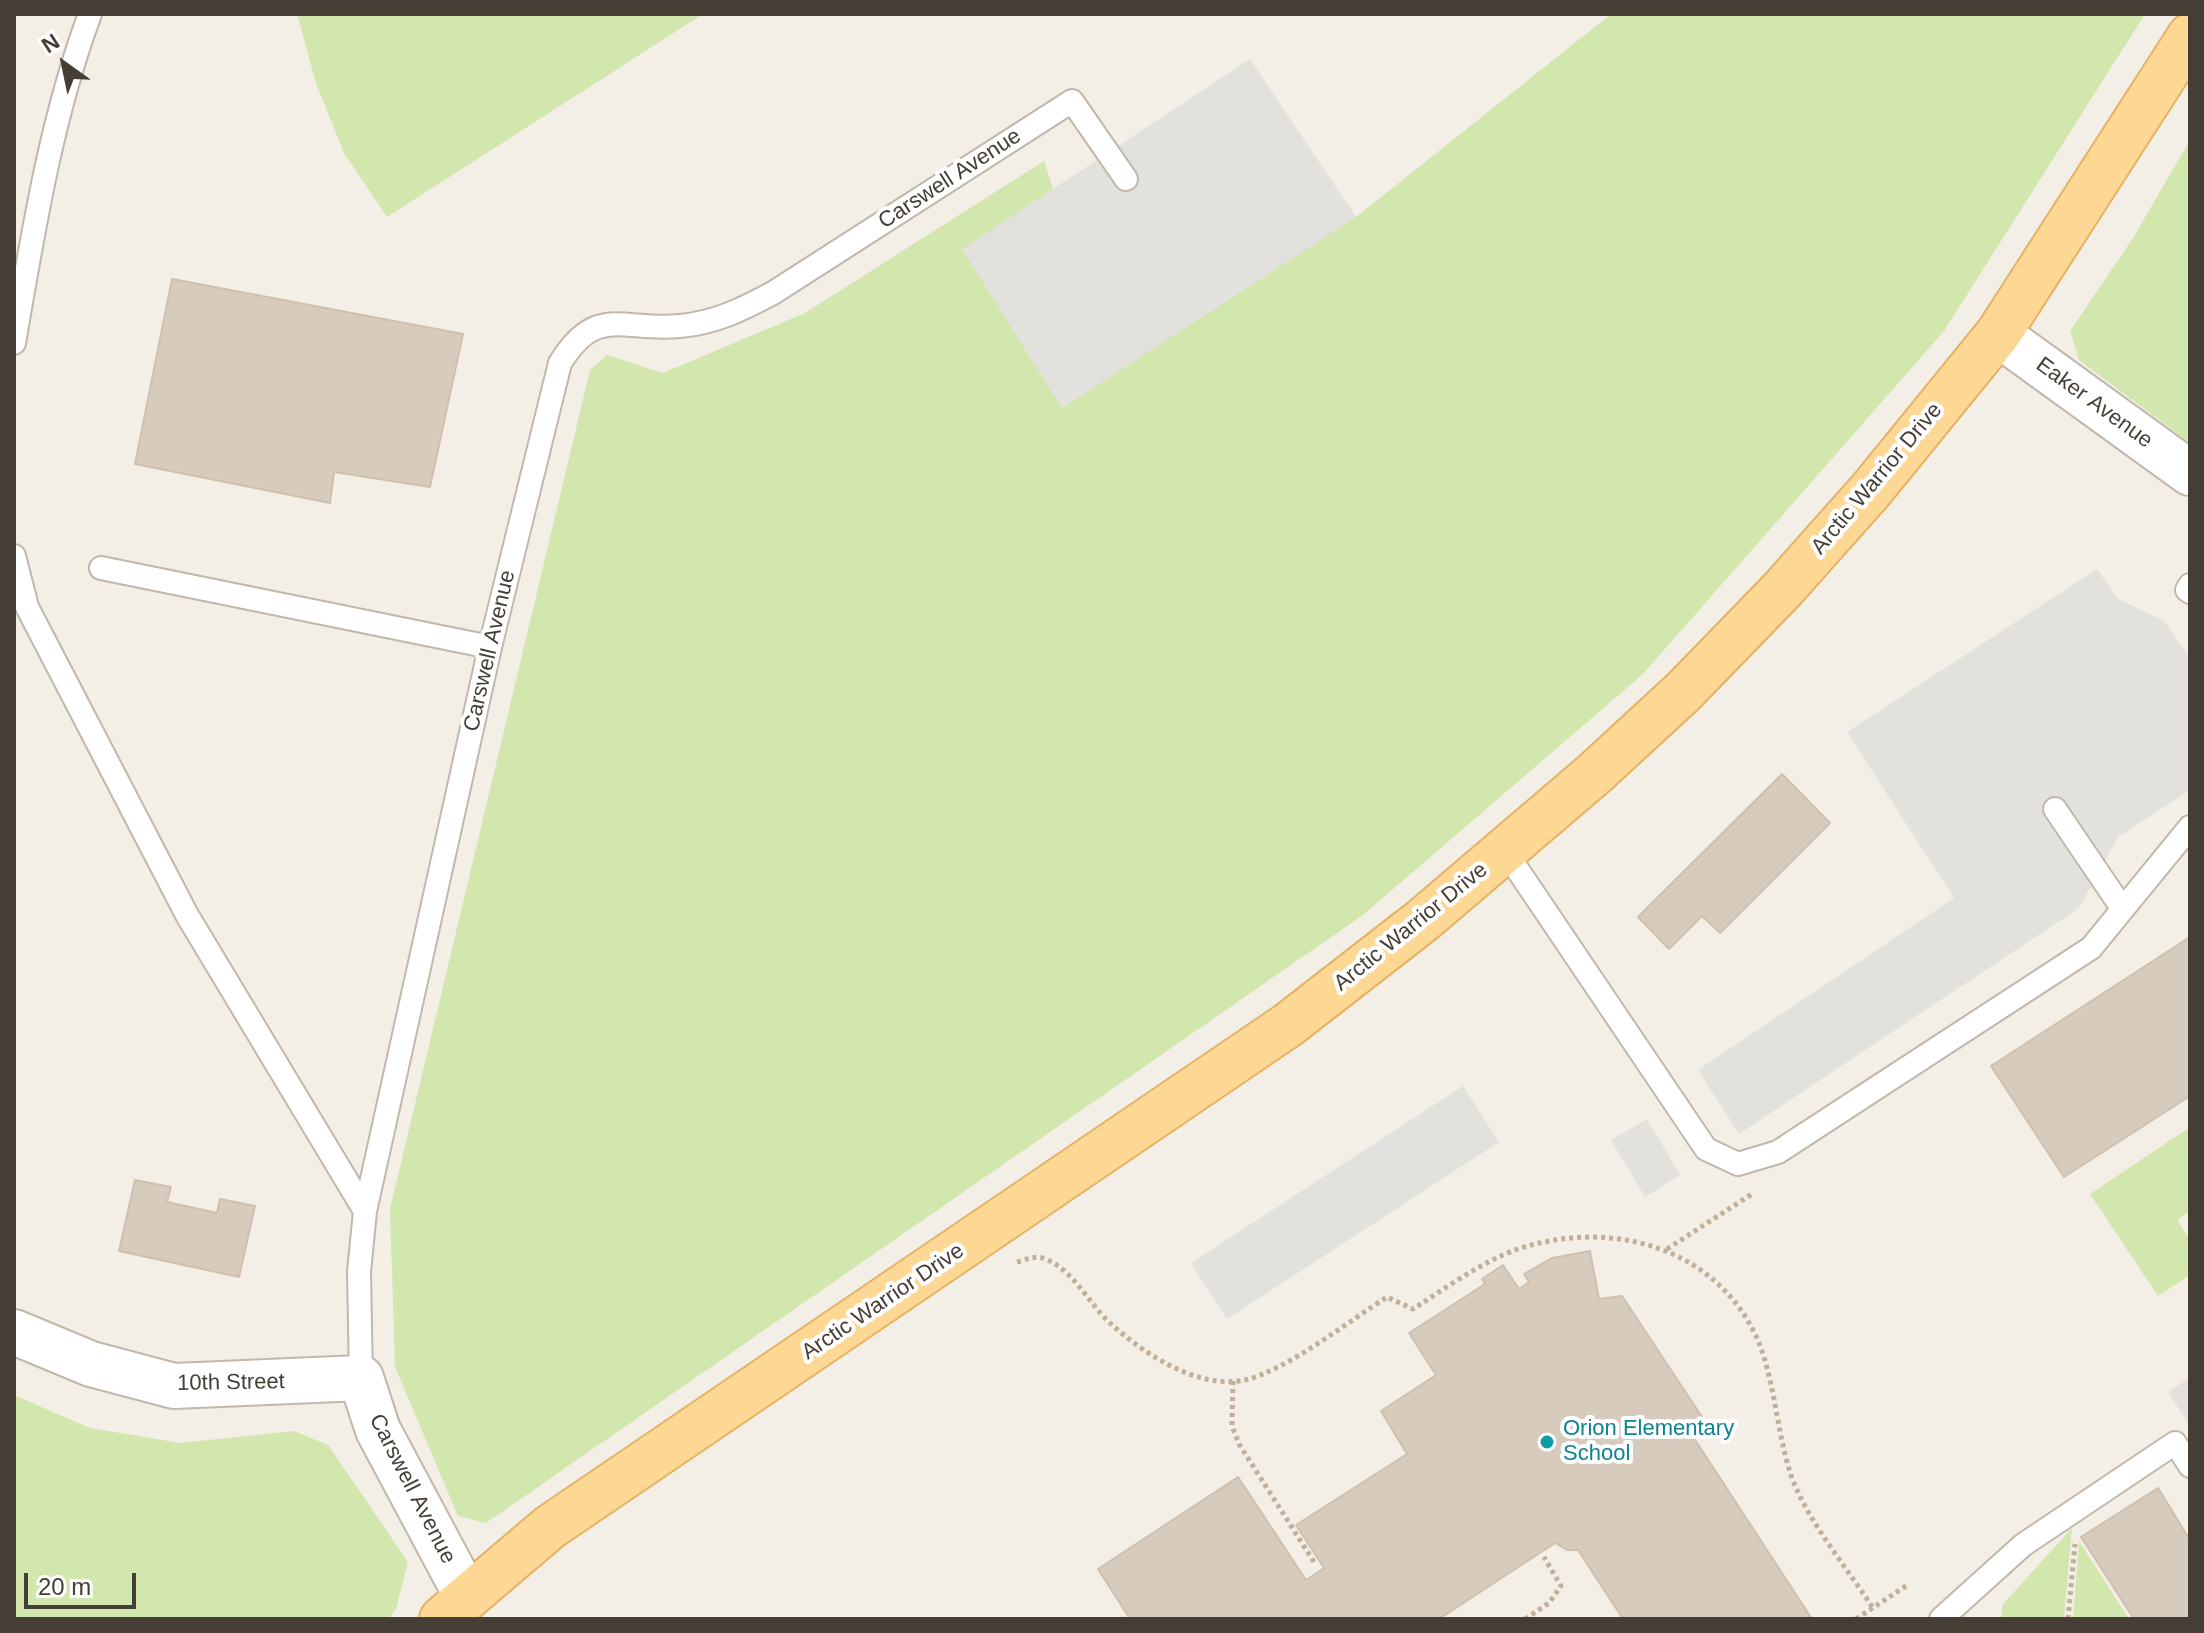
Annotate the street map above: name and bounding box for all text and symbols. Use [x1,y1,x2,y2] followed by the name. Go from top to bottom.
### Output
[24,24,104,104] north arrow
[37,29,64,58] text: N
[874,123,1026,235] street label: Carswell Avenue
[2030,352,2158,454] street label: Eaker Avenue
[1806,398,1948,560] street label: Arctic Warrior Drive
[459,568,521,734] street label: Carswell Avenue
[1329,857,1493,997] street label: Arctic Warrior Drive
[797,1238,969,1366] street label: Arctic Warrior Drive
[177,1369,285,1397] street label: 10th Street
[363,1410,461,1568] street label: Carswell Avenue
[1563,1416,1734,1468] place label: Orion Elementary School
[1538,1433,1556,1451] marker: Orion Elementary School
[28,1557,140,1607] scale bar
[38,1573,91,1600] text: 20 m

